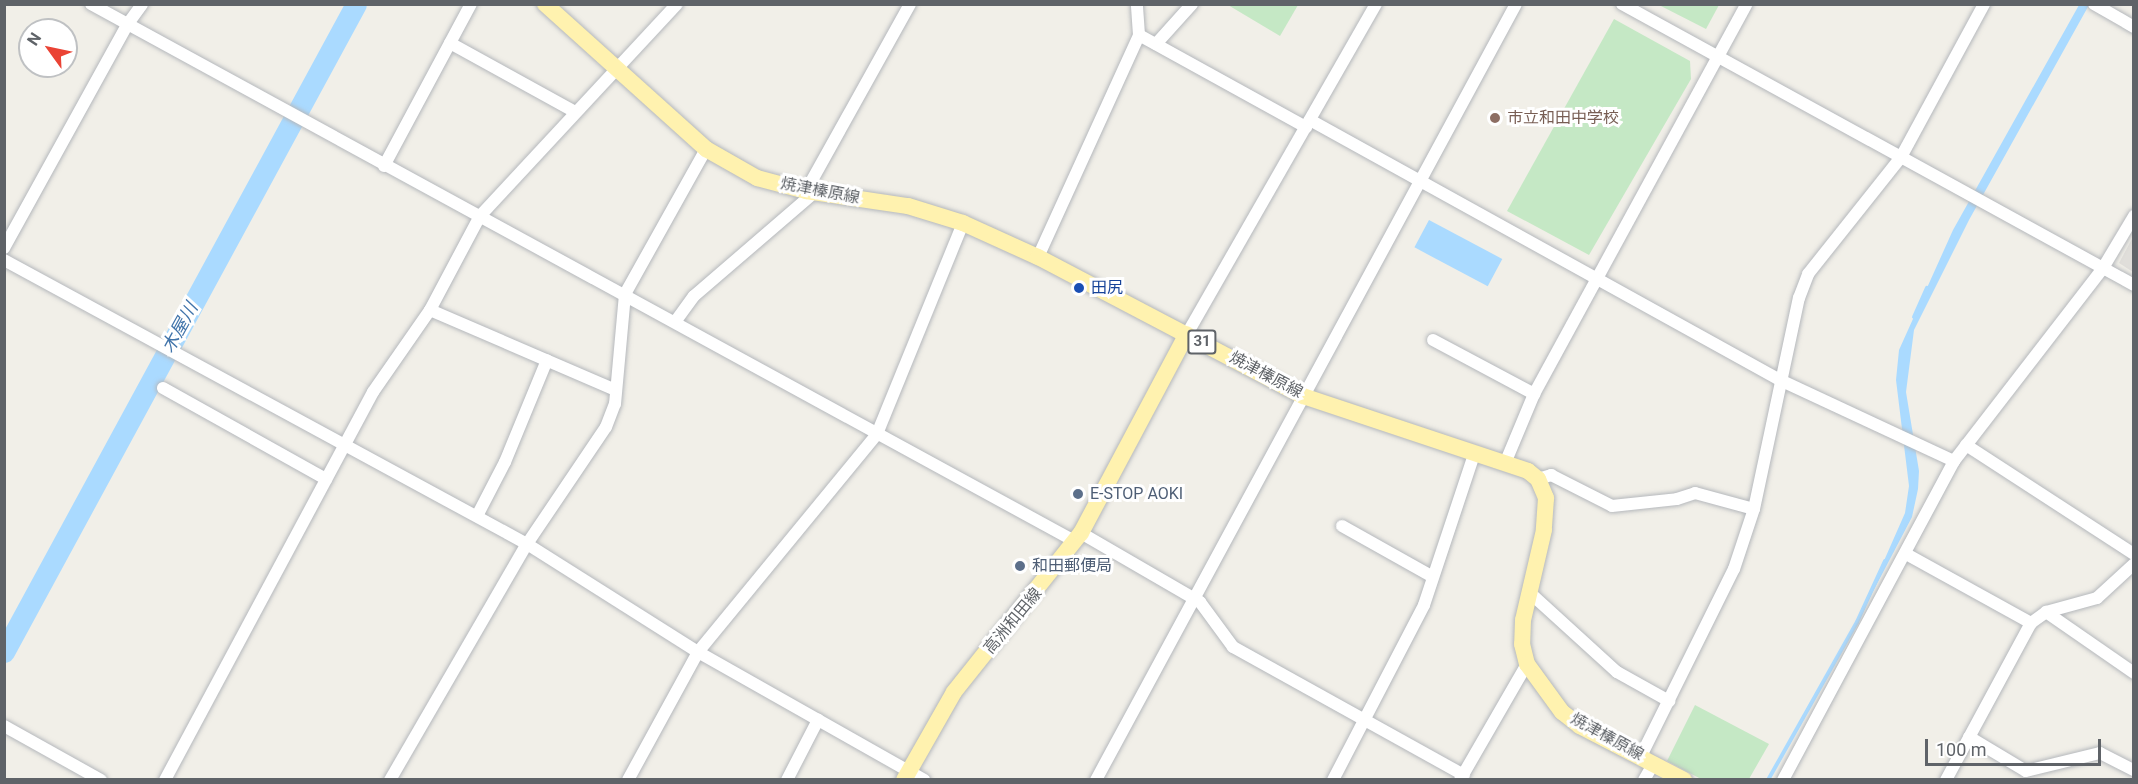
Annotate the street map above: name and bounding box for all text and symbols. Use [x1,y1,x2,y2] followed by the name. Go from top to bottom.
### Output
[18,18,78,78] north arrow
[23,29,45,49] text: N
[1507,108,1619,128] place label: 市立和田中学校
[1488,111,1502,125] marker: 市立和田中学校
[779,174,861,208] street label: 焼津榛原線
[1091,278,1123,298] place label: 田尻
[1072,281,1086,295] marker: 田尻
[157,299,203,357] water label: 木屋川
[1187,330,1217,354] road number: 31
[1226,348,1306,402] street label: 焼津榛原線
[1090,484,1183,504] place label: E-STOP AOKI
[1071,487,1085,501] marker: E-STOP AOKI
[1032,556,1112,576] place label: 和田郵便局
[1013,559,1027,573] marker: 和田郵便局
[980,584,1046,658] street label: 高洲和田線
[1567,709,1647,765] street label: 焼津榛原線
[1928,727,2104,765] scale bar
[1936,739,1987,760] text: 100 m

